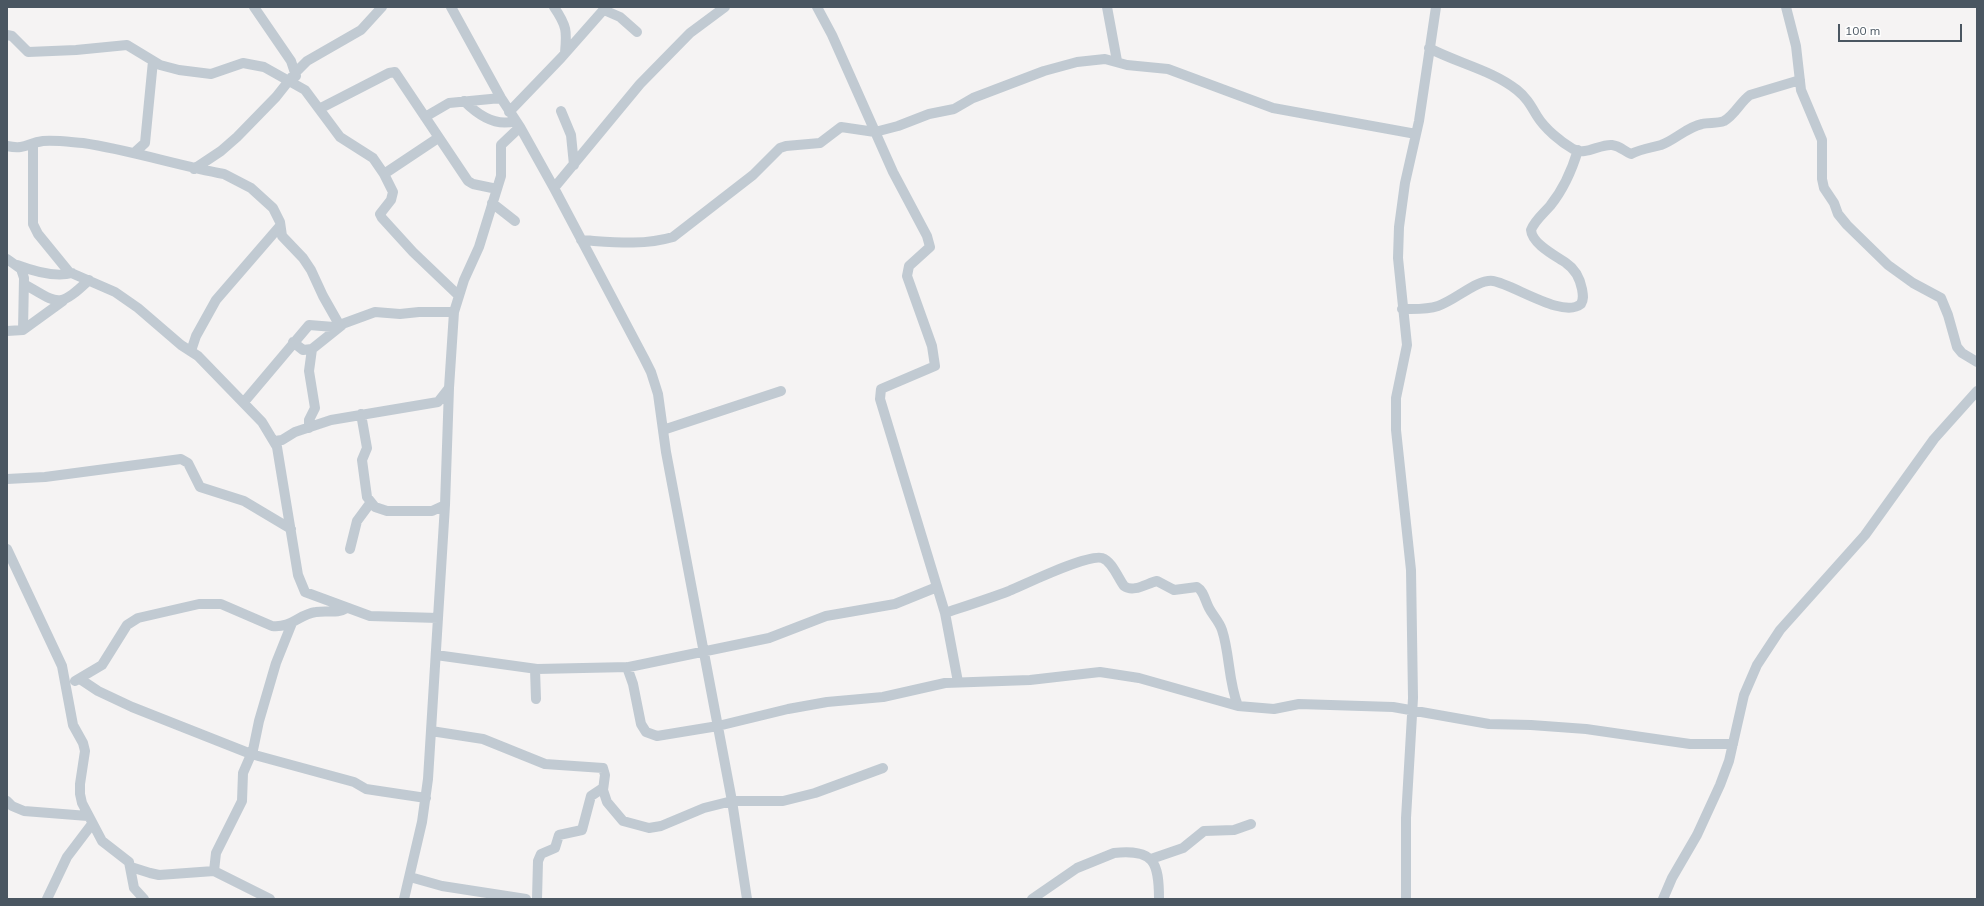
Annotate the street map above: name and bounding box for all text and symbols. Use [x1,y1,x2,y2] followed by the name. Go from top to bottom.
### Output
[1840,16,1964,42] scale bar
[1845,23,1880,38] text: 100 m

